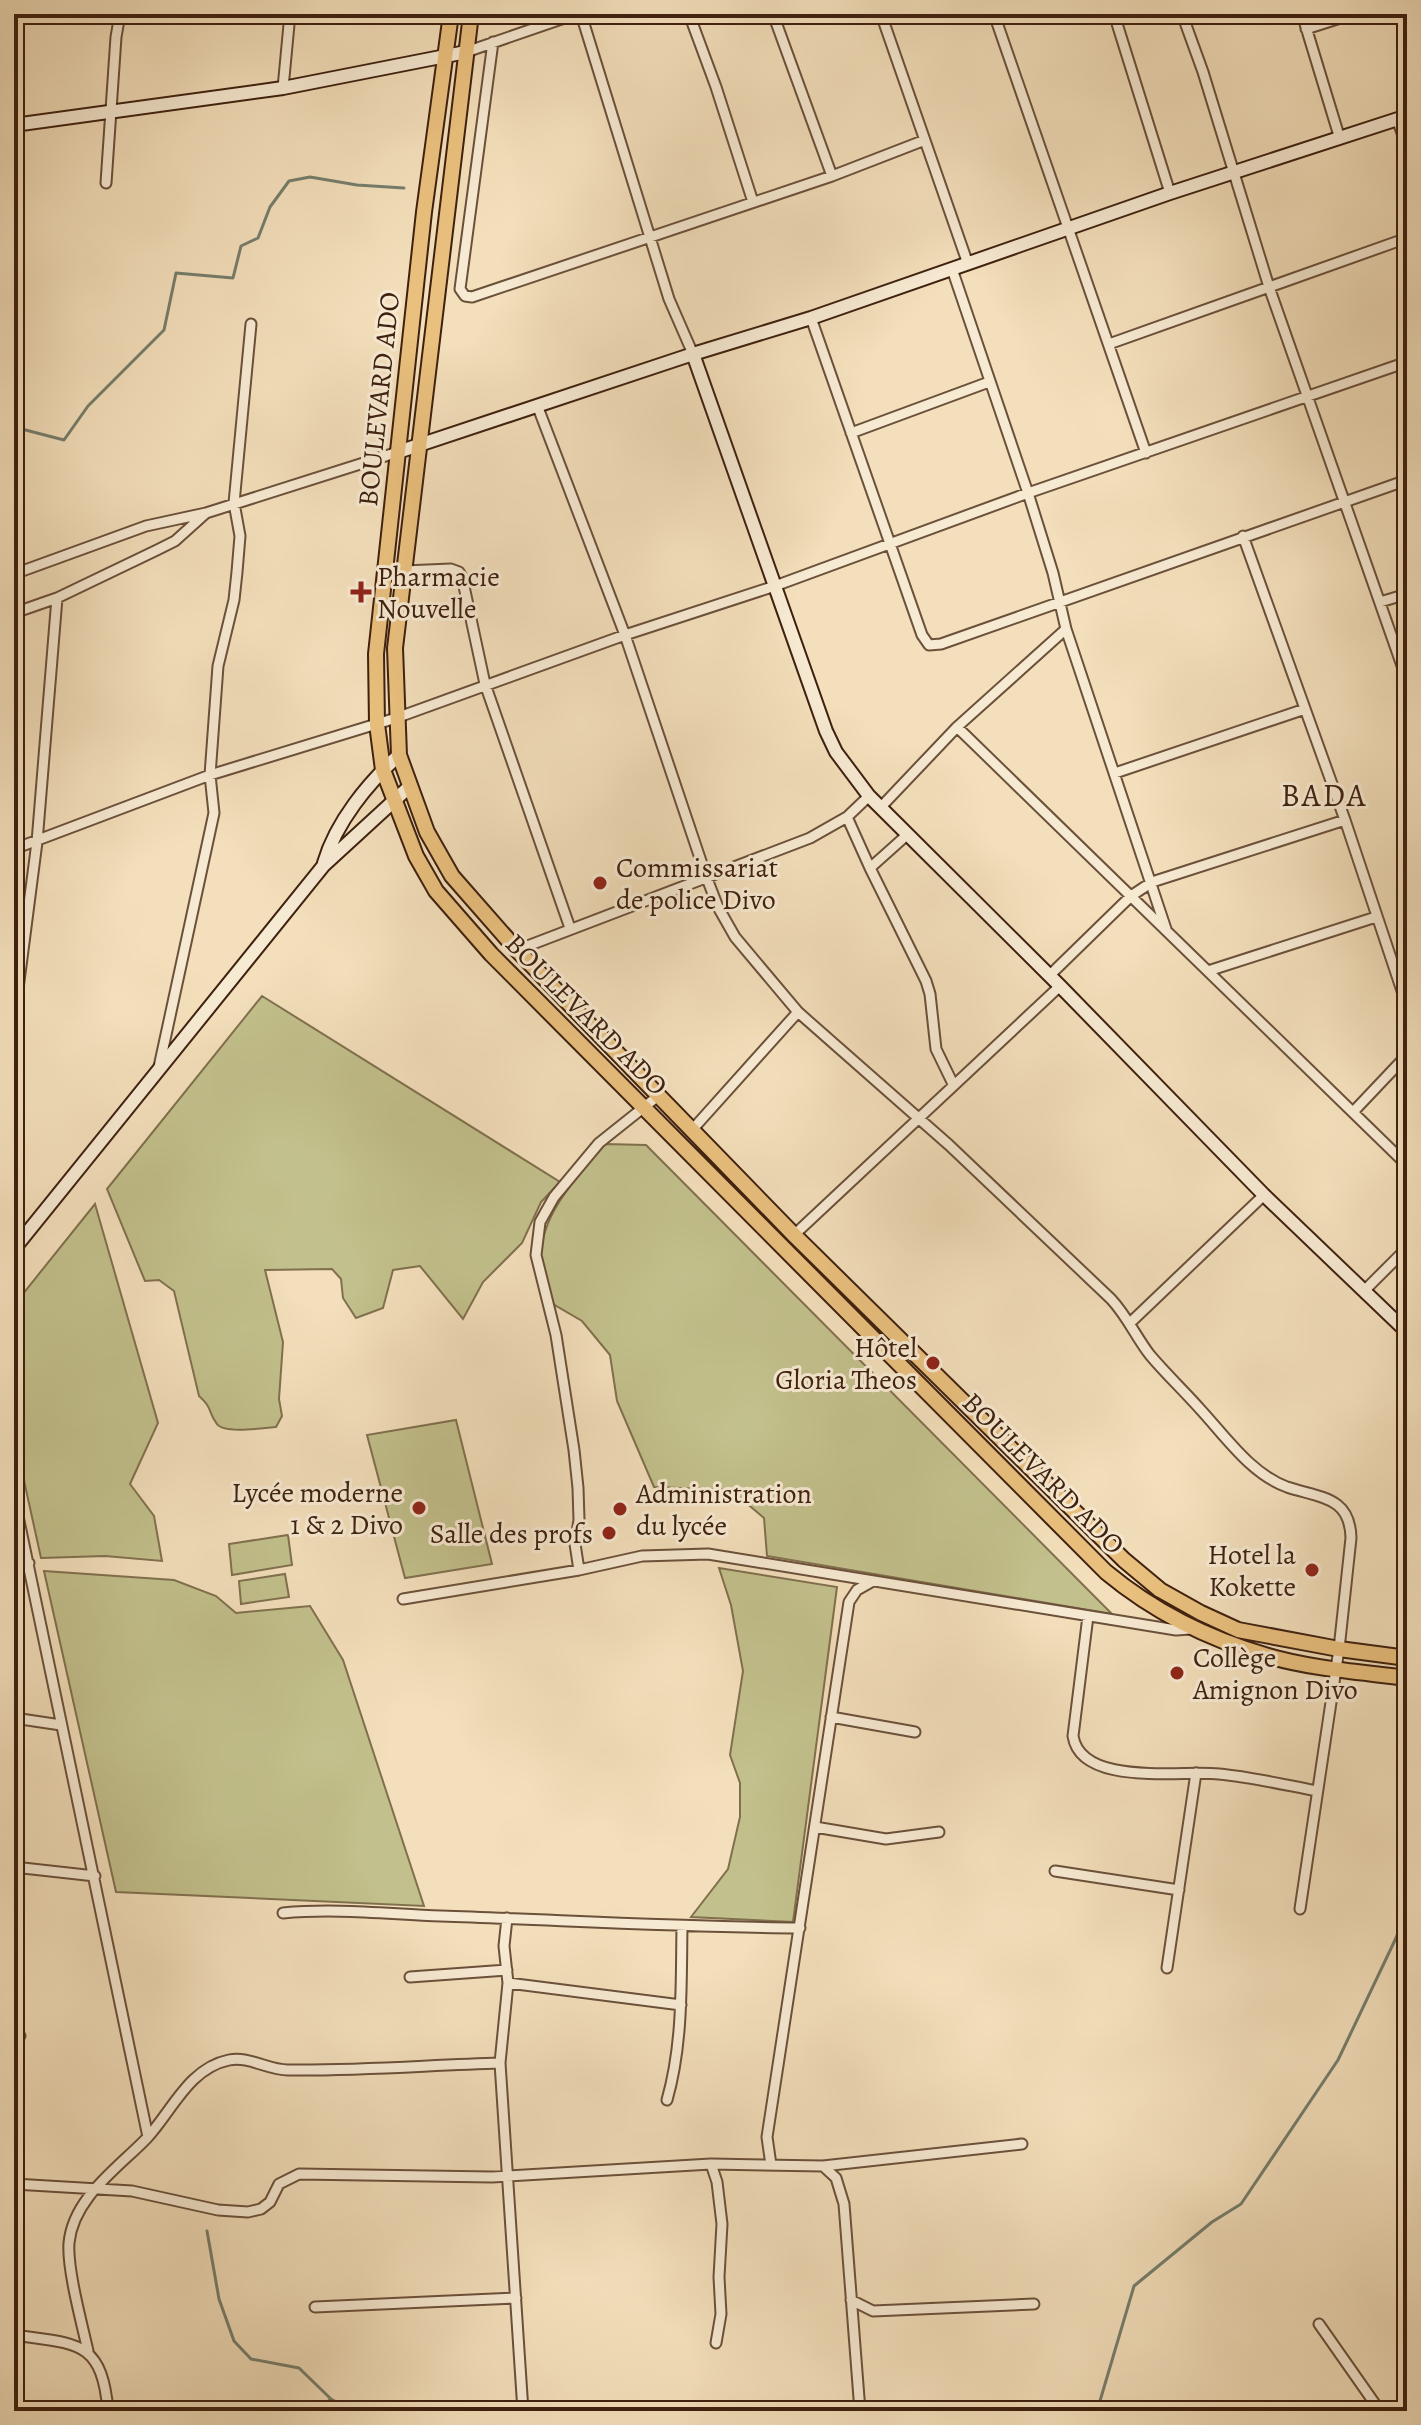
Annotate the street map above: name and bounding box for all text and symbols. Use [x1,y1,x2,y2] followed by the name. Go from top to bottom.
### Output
[349,290,409,508] street label: BOULEVARD ADO
[377,558,500,628] place label: Pharmacie Nouvelle
[352,583,370,601] marker: Pharmacie Nouvelle
[1281,773,1367,817] district label: BADA
[616,849,778,919] place label: Commissariat de police Divo
[591,874,609,892] marker: Commissariat de police Divo
[497,925,676,1104] street label: BOULEVARD ADO
[775,1329,917,1399] place label: Hôtel Gloria Theos
[924,1354,942,1372] marker: Hôtel Gloria Theos
[954,1384,1133,1563] street label: BOULEVARD ADO
[232,1474,403,1544] place label: Lycée moderne 1 & 2 Divo
[635,1475,812,1545] place label: Administration du lycée
[410,1499,428,1517] marker: Lycée moderne 1 & 2 Divo
[611,1500,629,1518] marker: Administration du lycée
[430,1515,593,1553] place label: Salle des profs
[600,1524,618,1542] marker: Salle des profs
[1207,1536,1296,1606] place label: Hotel la Kokette
[1303,1561,1321,1579] marker: Hotel la Kokette
[1192,1639,1358,1709] place label: Collège Amignon Divo
[1168,1664,1186,1682] marker: Collège Amignon Divo

